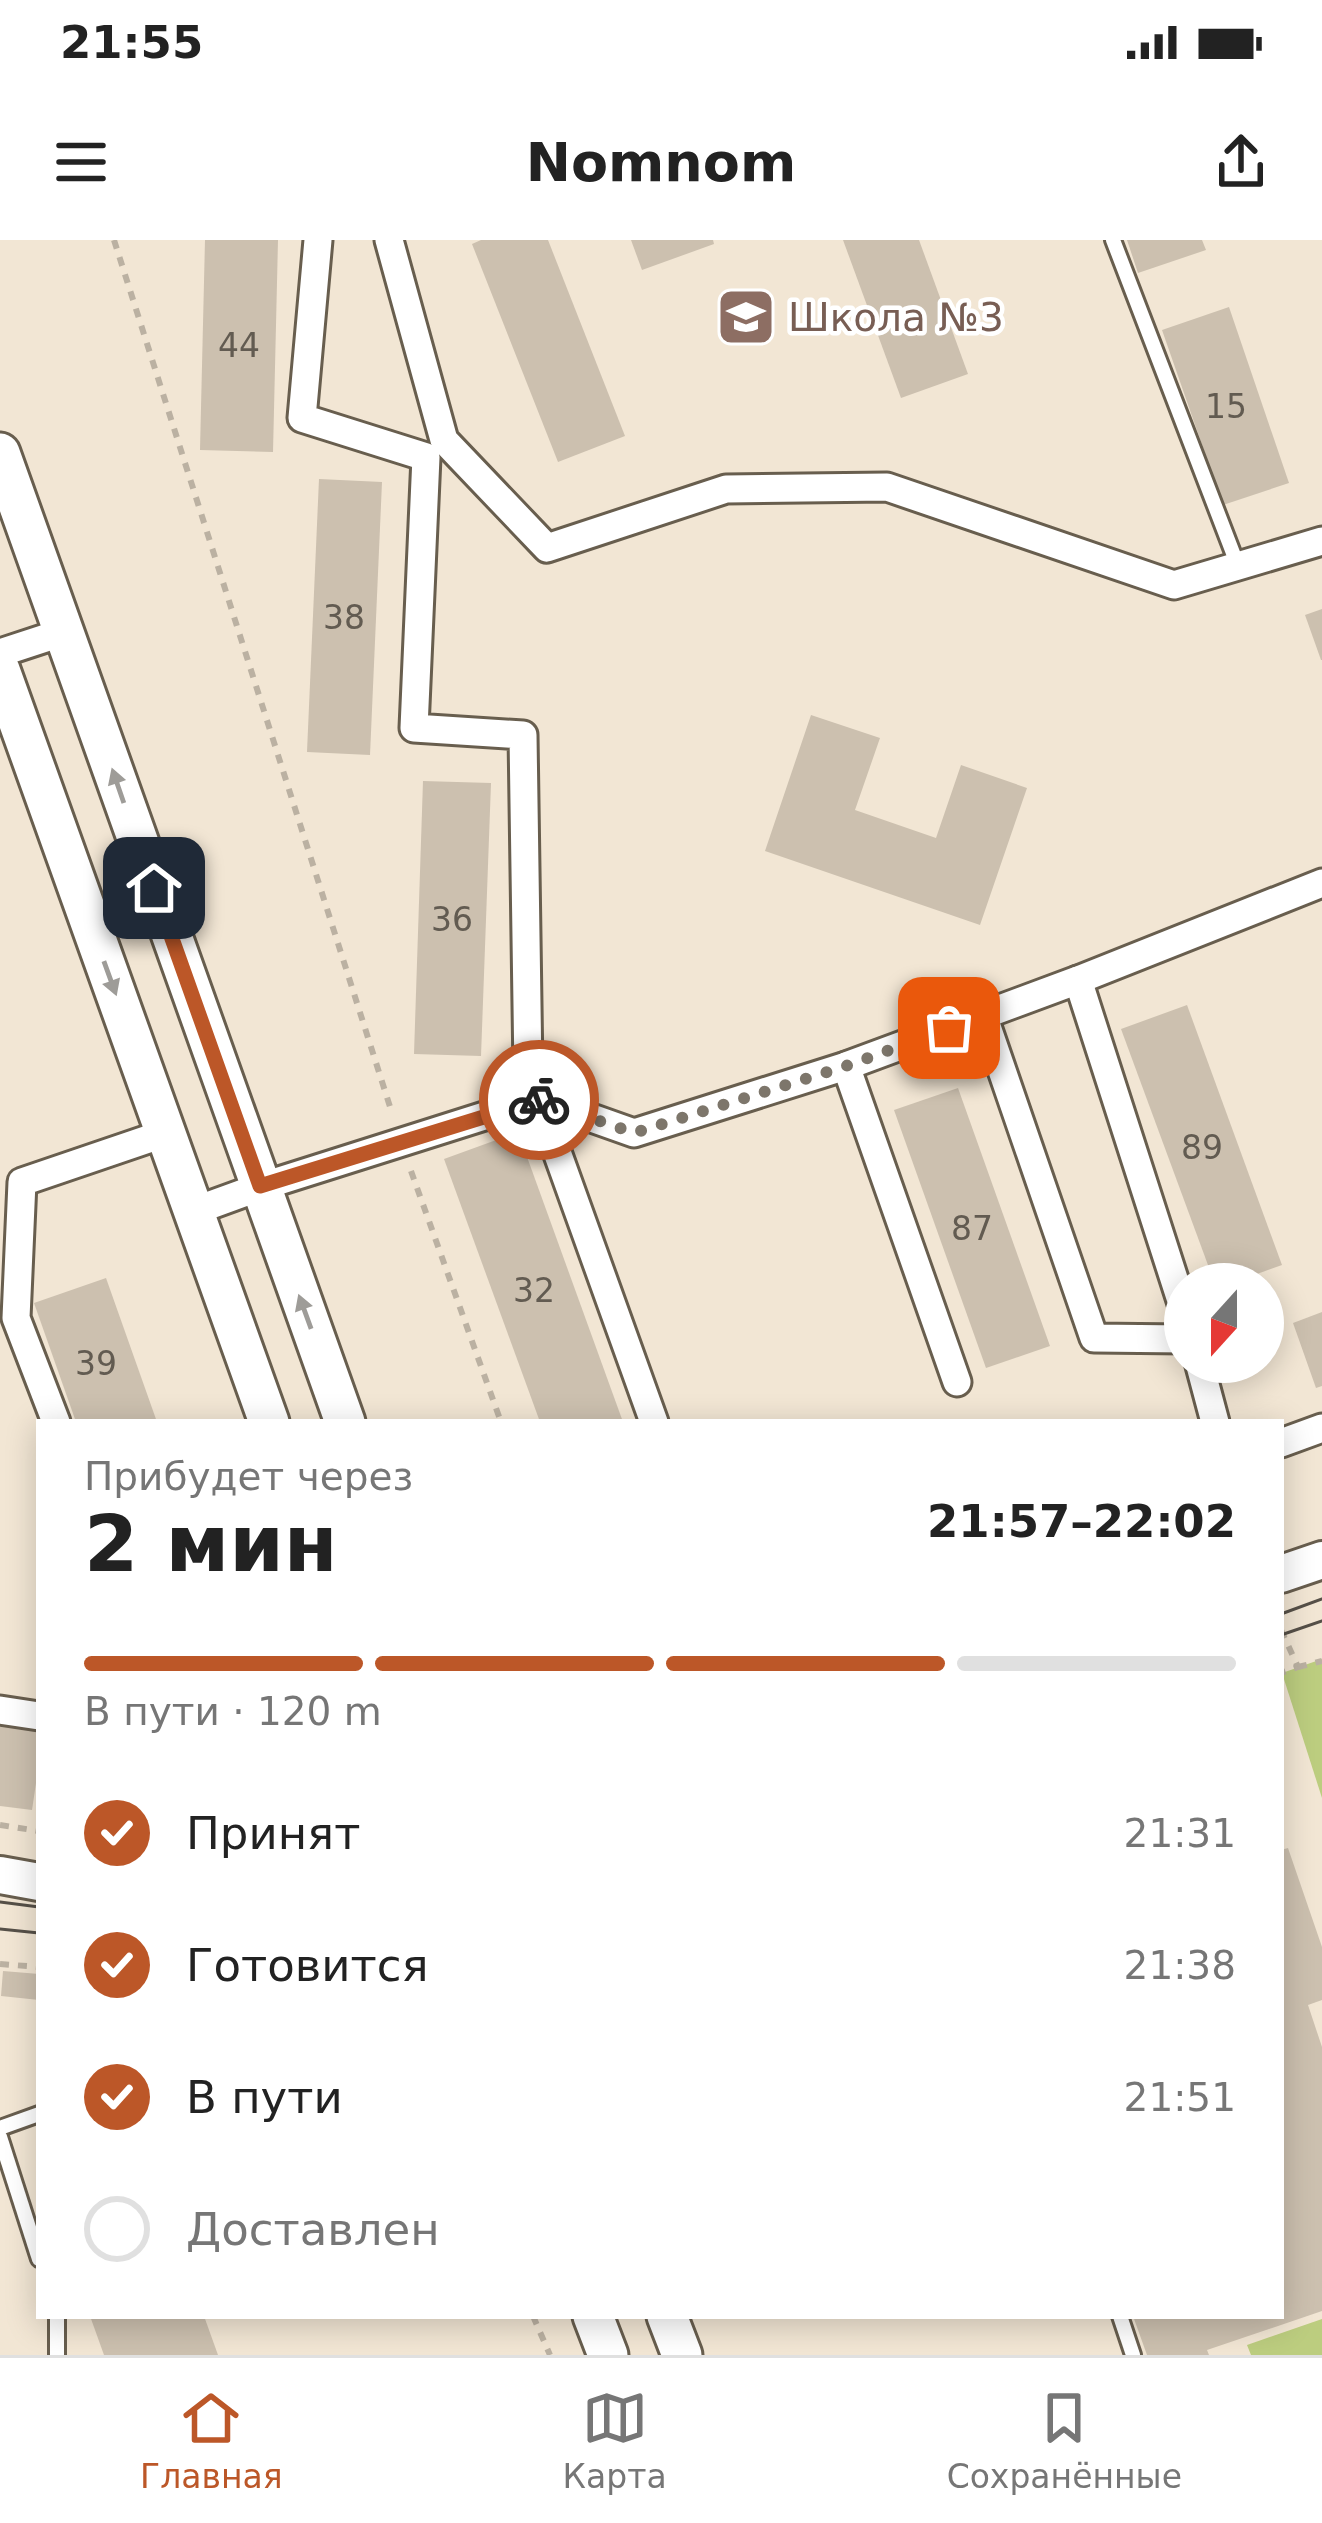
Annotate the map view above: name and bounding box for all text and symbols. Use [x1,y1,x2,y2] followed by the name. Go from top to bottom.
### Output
[60,16,203,69] text: 21:55
[48,129,114,195] icon: menu
[1208,129,1274,195] icon: share
[526,131,796,194] text: Nomnom
[715,286,777,348] school or university icon: Школа №3
[788,295,1004,340] place label: Школа №3
[218,326,260,365] house number: 44
[1205,387,1247,426] house number: 15
[323,598,365,637] house number: 38
[108,768,126,804] one-way arrow
[103,837,205,939] pin
[121,855,187,921] icon: home
[431,900,473,939] house number: 36
[102,960,120,996] one-way arrow
[898,977,1000,1079] pin
[916,995,982,1061] icon: bag
[479,1040,599,1160] courier
[506,1067,572,1133] icon: bike
[1181,1128,1223,1167] house number: 89
[951,1209,993,1248] house number: 87
[1164,1263,1284,1383] north arrow
[1164,1263,1284,1383] map controls
[513,1271,555,1310] house number: 32
[295,1294,313,1330] one-way arrow
[75,1344,117,1383] house number: 39
[84,1454,413,1499] text: Прибудет через
[927,1495,1236,1548] text: 21:57–22:02
[84,1499,338,1589] text: 2 мин
[84,1689,382,1734] text: В пути · 120 m
[84,1800,150,1866] icon: check
[186,1807,360,1860] text: Принят
[1124,1811,1236,1856] text: 21:31
[84,1932,150,1998] icon: check
[186,1939,429,1992] text: Готовится
[1124,1943,1236,1988] text: 21:38
[84,2064,150,2130] icon: check
[186,2071,343,2124] text: В пути
[1124,2075,1236,2120] text: 21:51
[186,2203,440,2256] text: Доставлен
[140,2385,283,2496] tab: Главная
[563,2385,667,2496] tab: Карта
[947,2385,1182,2496] tab: Сохранённые

